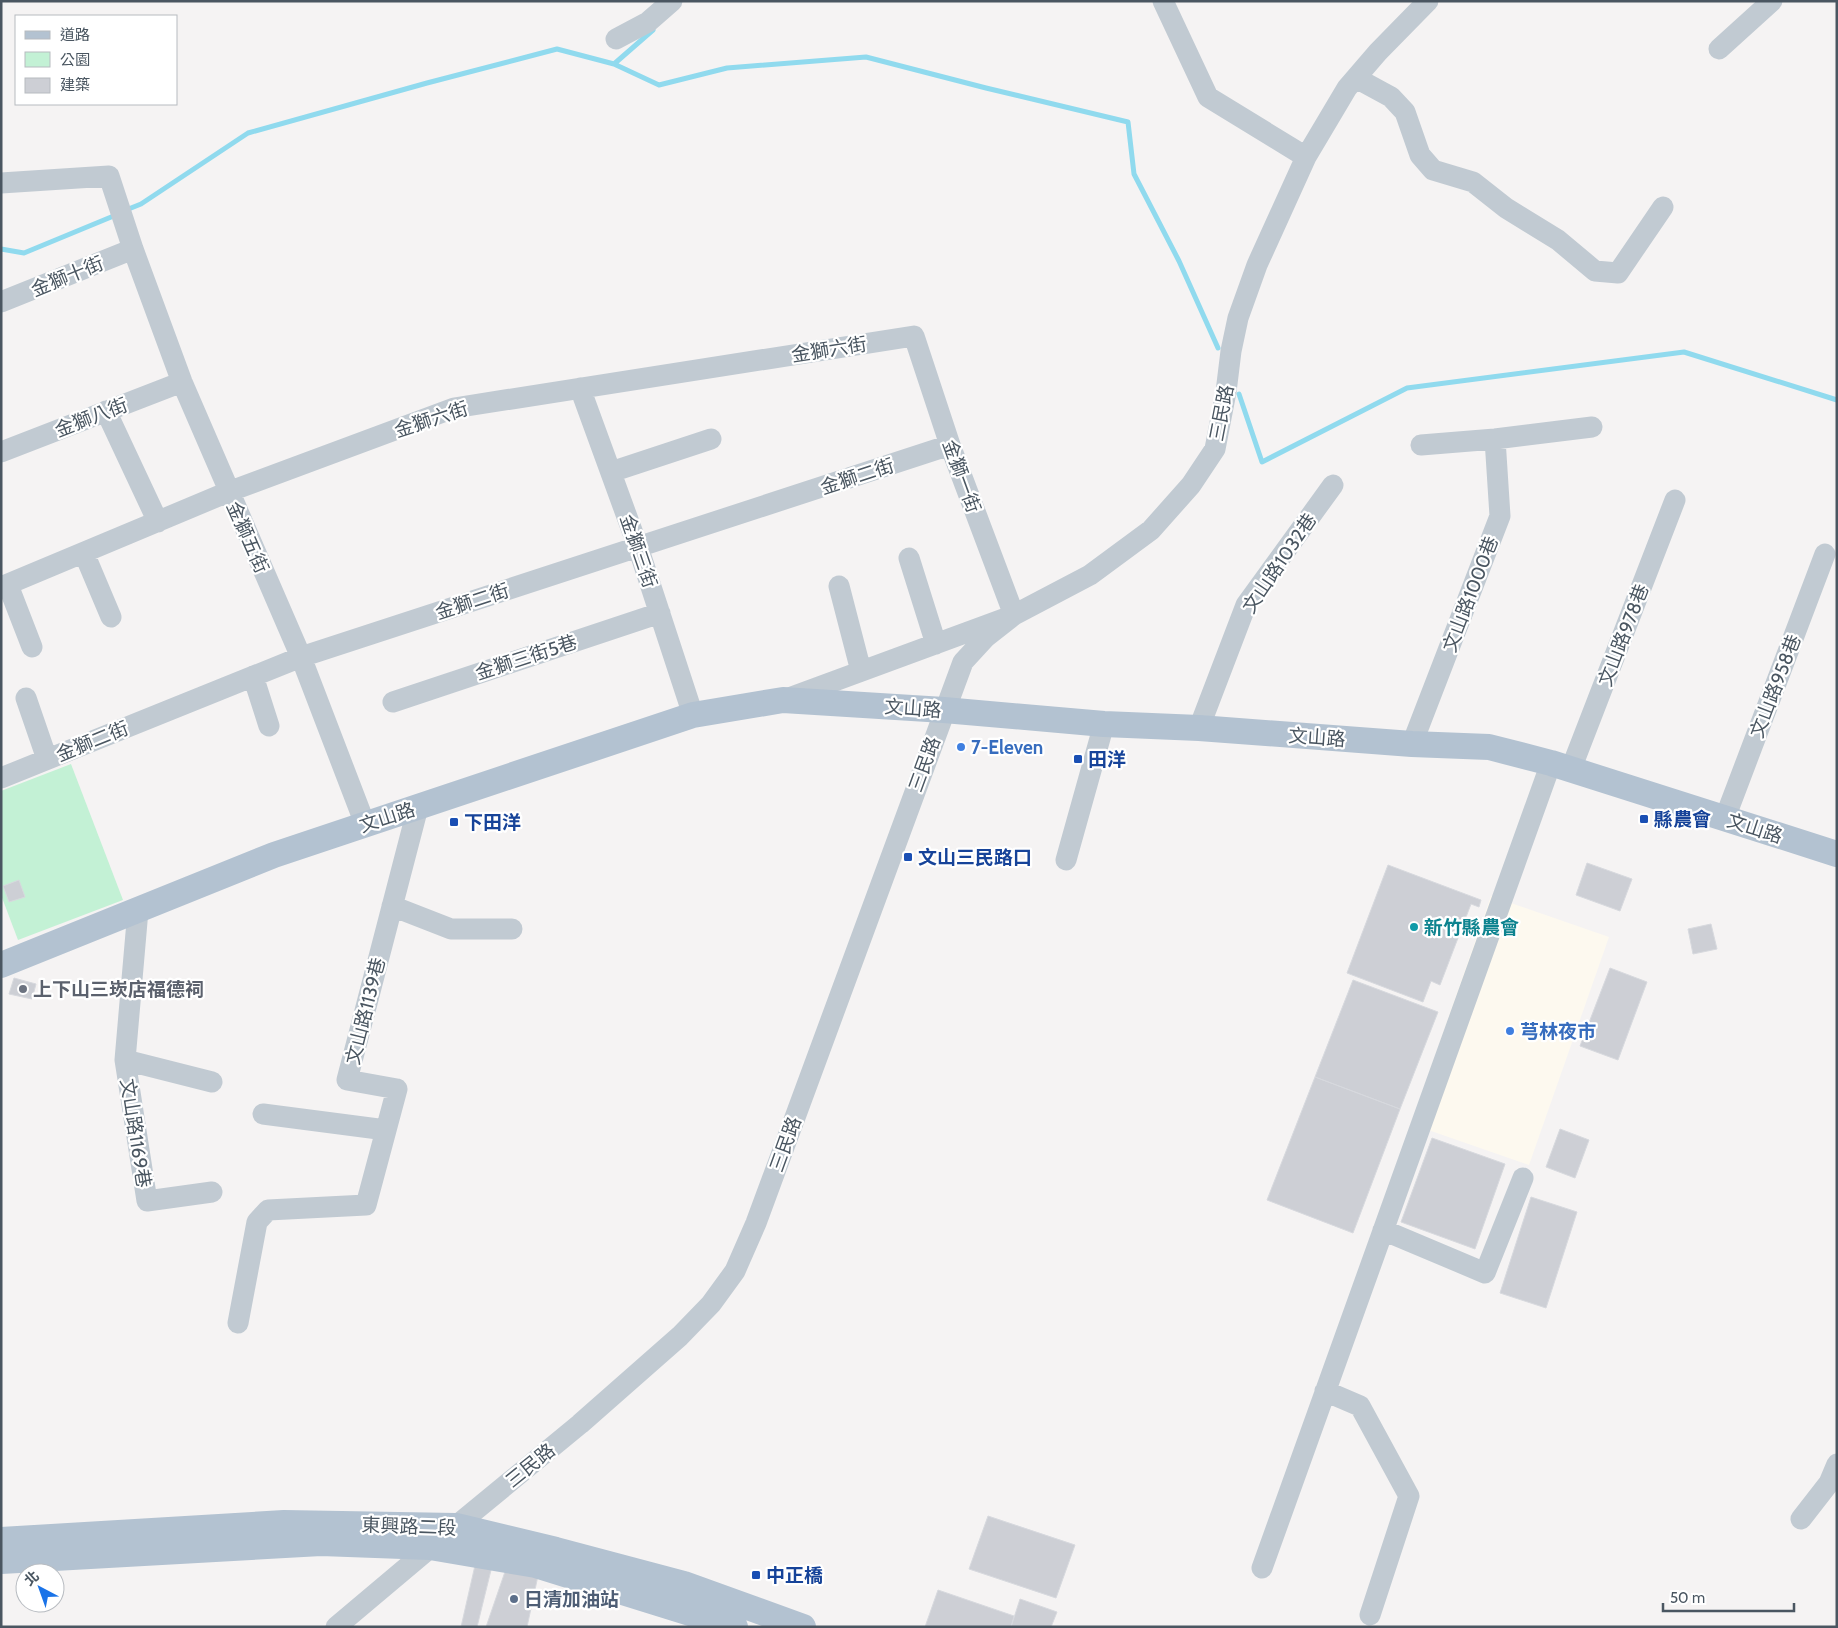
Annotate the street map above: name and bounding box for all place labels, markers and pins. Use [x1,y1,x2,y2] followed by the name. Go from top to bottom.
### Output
[971,736,1043,759] place label: 7-Eleven
[955,741,967,753] marker: 7-Eleven
[1088,748,1126,771] place label: 田洋
[1072,753,1084,765] marker: 田洋
[1654,808,1711,831] place label: 縣農會
[464,811,521,834] place label: 下田洋
[1638,813,1650,825] marker: 縣農會
[448,816,460,828] marker: 下田洋
[918,846,1032,869] place label: 文山三民路口
[902,851,914,863] marker: 文山三民路口
[1424,916,1519,939] place label: 新竹縣農會
[1408,921,1420,933] marker: 新竹縣農會
[33,978,204,1001] place label: 上下山三崁店福德祠
[17,983,29,995] marker: 上下山三崁店福德祠
[1520,1020,1596,1043] place label: 芎林夜市
[1504,1025,1516,1037] marker: 芎林夜市
[766,1564,823,1587] place label: 中正橋
[750,1569,762,1581] marker: 中正橋
[524,1588,619,1611] place label: 日清加油站
[508,1593,520,1605] marker: 日清加油站

